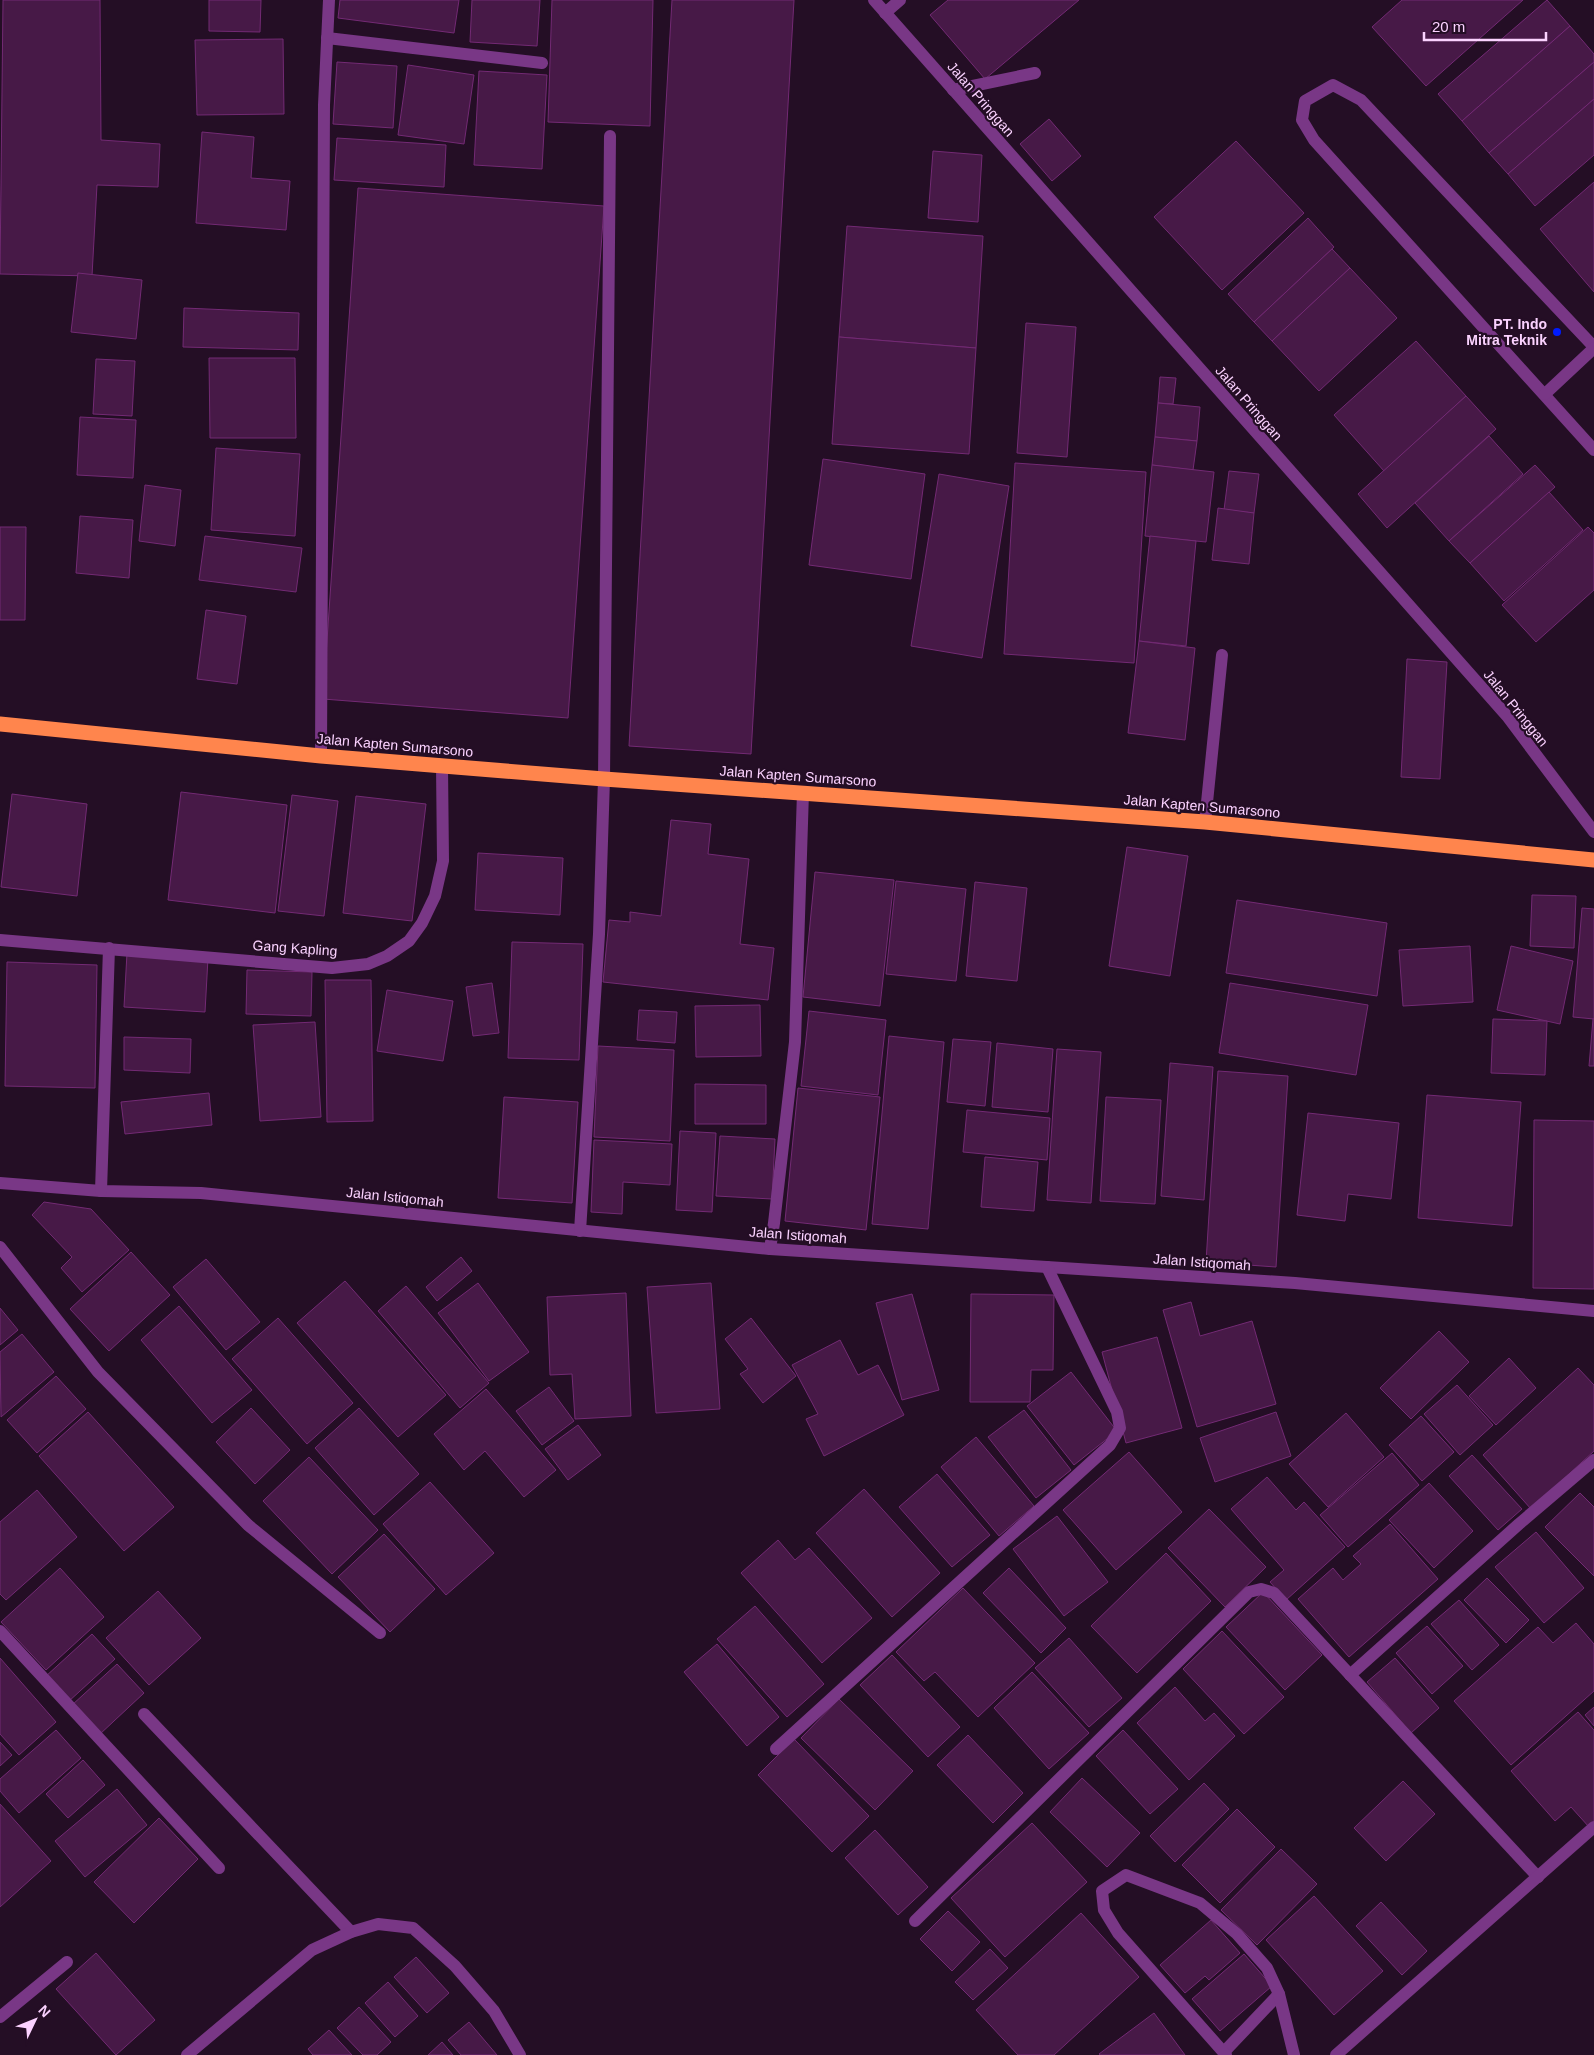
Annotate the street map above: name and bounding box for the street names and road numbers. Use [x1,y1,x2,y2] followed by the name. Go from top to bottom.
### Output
[944,59,1018,139] street label: Jalan Pringgan
[1212,363,1286,443] street label: Jalan Pringgan
[1480,667,1552,749] street label: Jalan Pringgan
[316,730,474,760] street label: Jalan Kapten Sumarsono
[719,763,877,789] street label: Jalan Kapten Sumarsono
[1123,791,1281,821] street label: Jalan Kapten Sumarsono
[252,937,338,959] street label: Gang Kapling
[345,1184,445,1210] street label: Jalan Istiqomah
[749,1224,847,1246] street label: Jalan Istiqomah
[1153,1251,1251,1273] street label: Jalan Istiqomah

